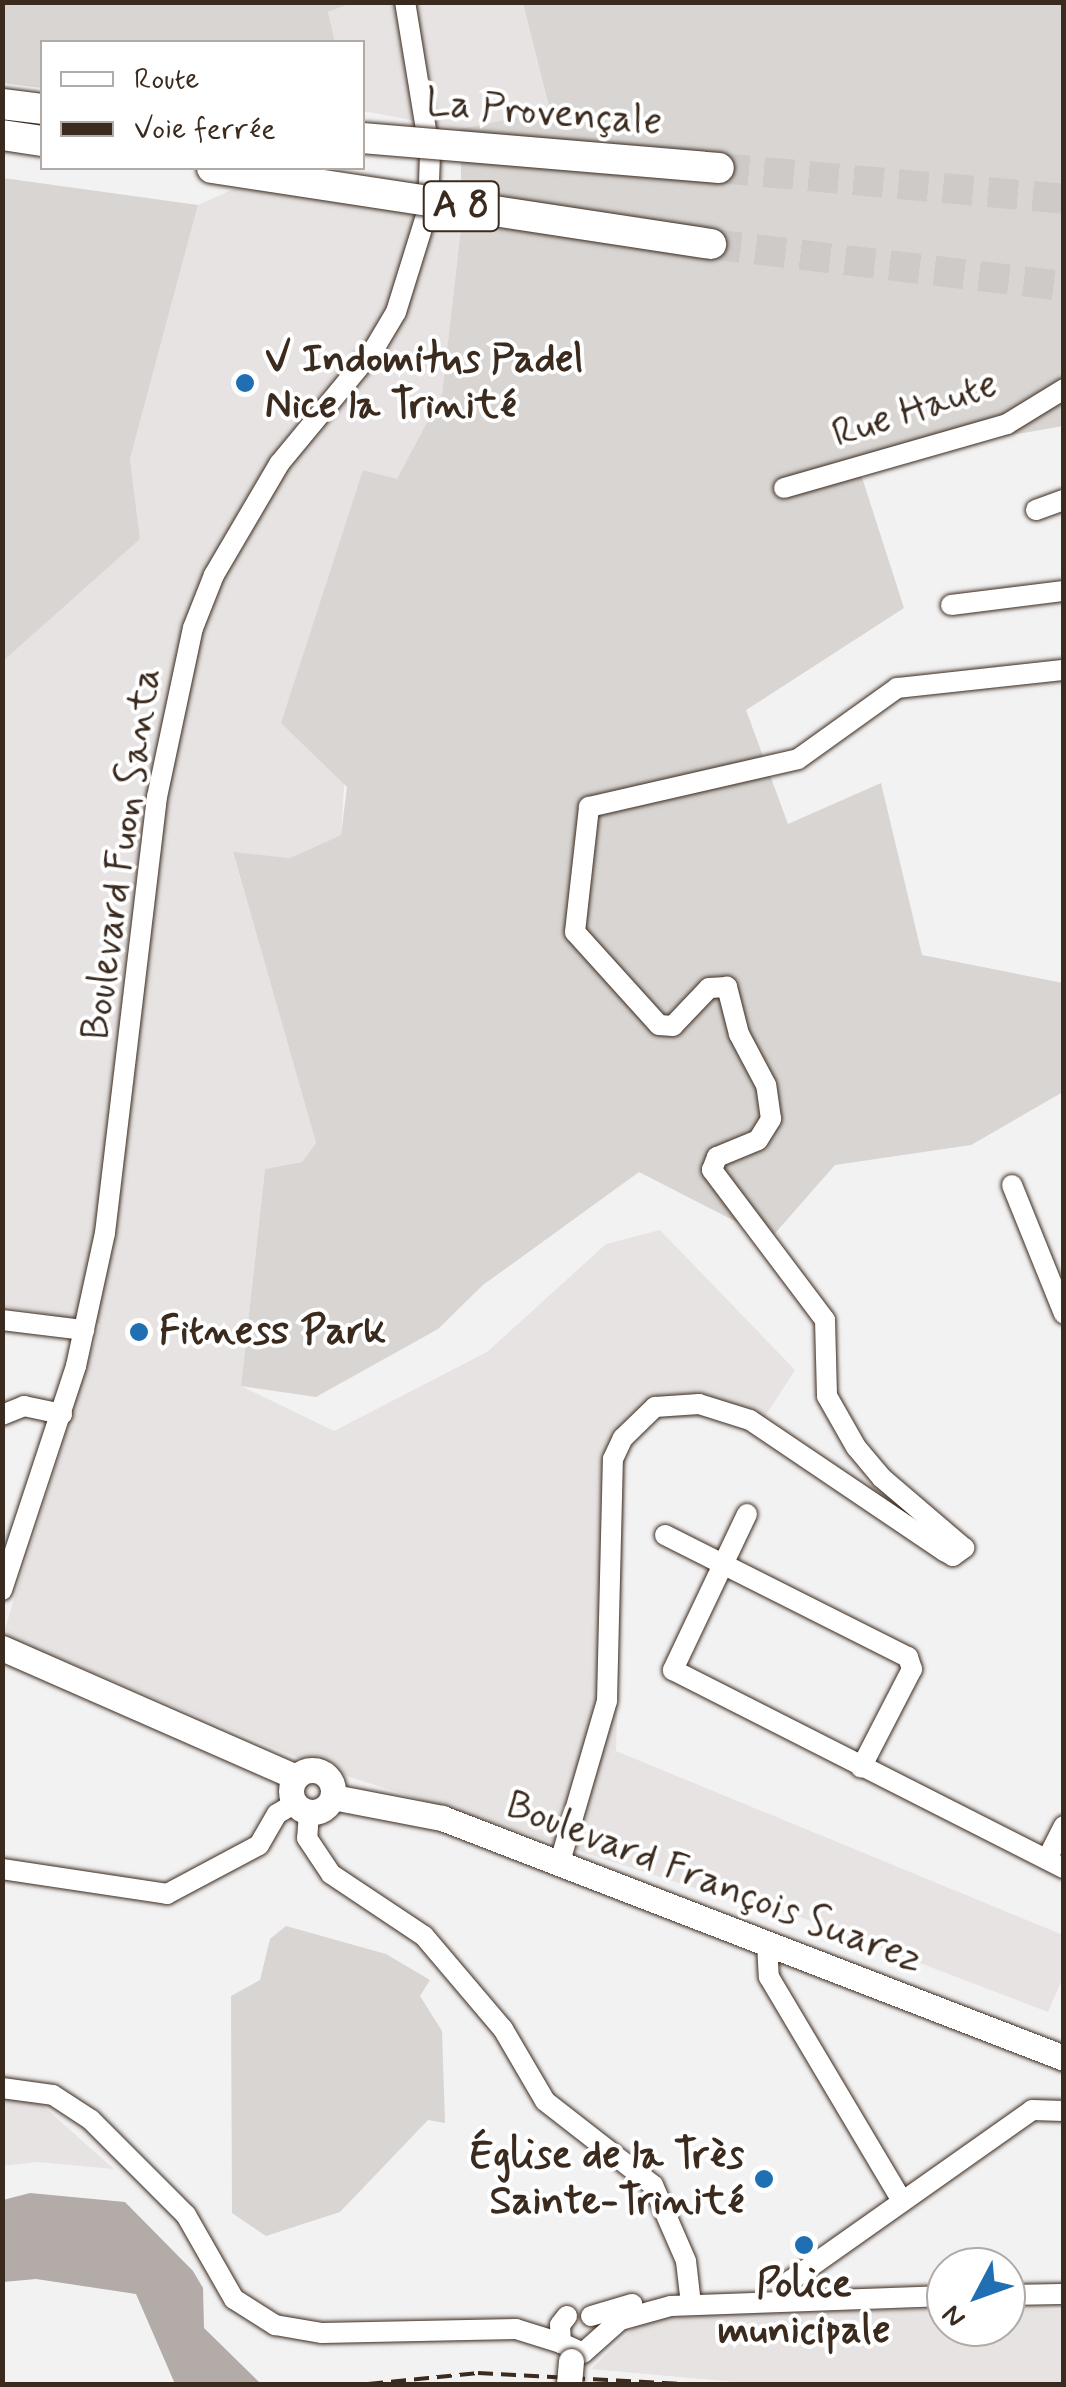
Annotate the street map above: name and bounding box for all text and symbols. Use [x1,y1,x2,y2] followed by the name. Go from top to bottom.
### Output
[40,40,365,170] legend
[134,60,199,99] text: Route
[423,79,665,147] street label: La Provençale
[134,110,276,149] text: Voie ferrée
[421,173,501,239] road number: A 8
[265,336,589,430] place label: V Indomitus Padel Nice la Trinité
[830,362,1000,458] street label: Rue Haute
[234,372,256,394] marker: V Indomitus Padel Nice la Trinité
[73,672,171,1036] street label: Boulevard Fuon Santa
[159,1308,379,1356] place label: Fitness Park
[128,1321,150,1343] marker: Fitness Park
[498,1781,930,1985] street label: Boulevard François Suarez
[471,2132,744,2226] place label: Église de la Très Sainte-Trinité
[753,2168,775,2190] marker: Église de la Très Sainte-Trinité
[793,2234,815,2256] marker: Police municipale
[926,2247,1026,2347] north arrow
[717,2261,891,2355] place label: Police municipale
[934,2297,975,2335] text: N

